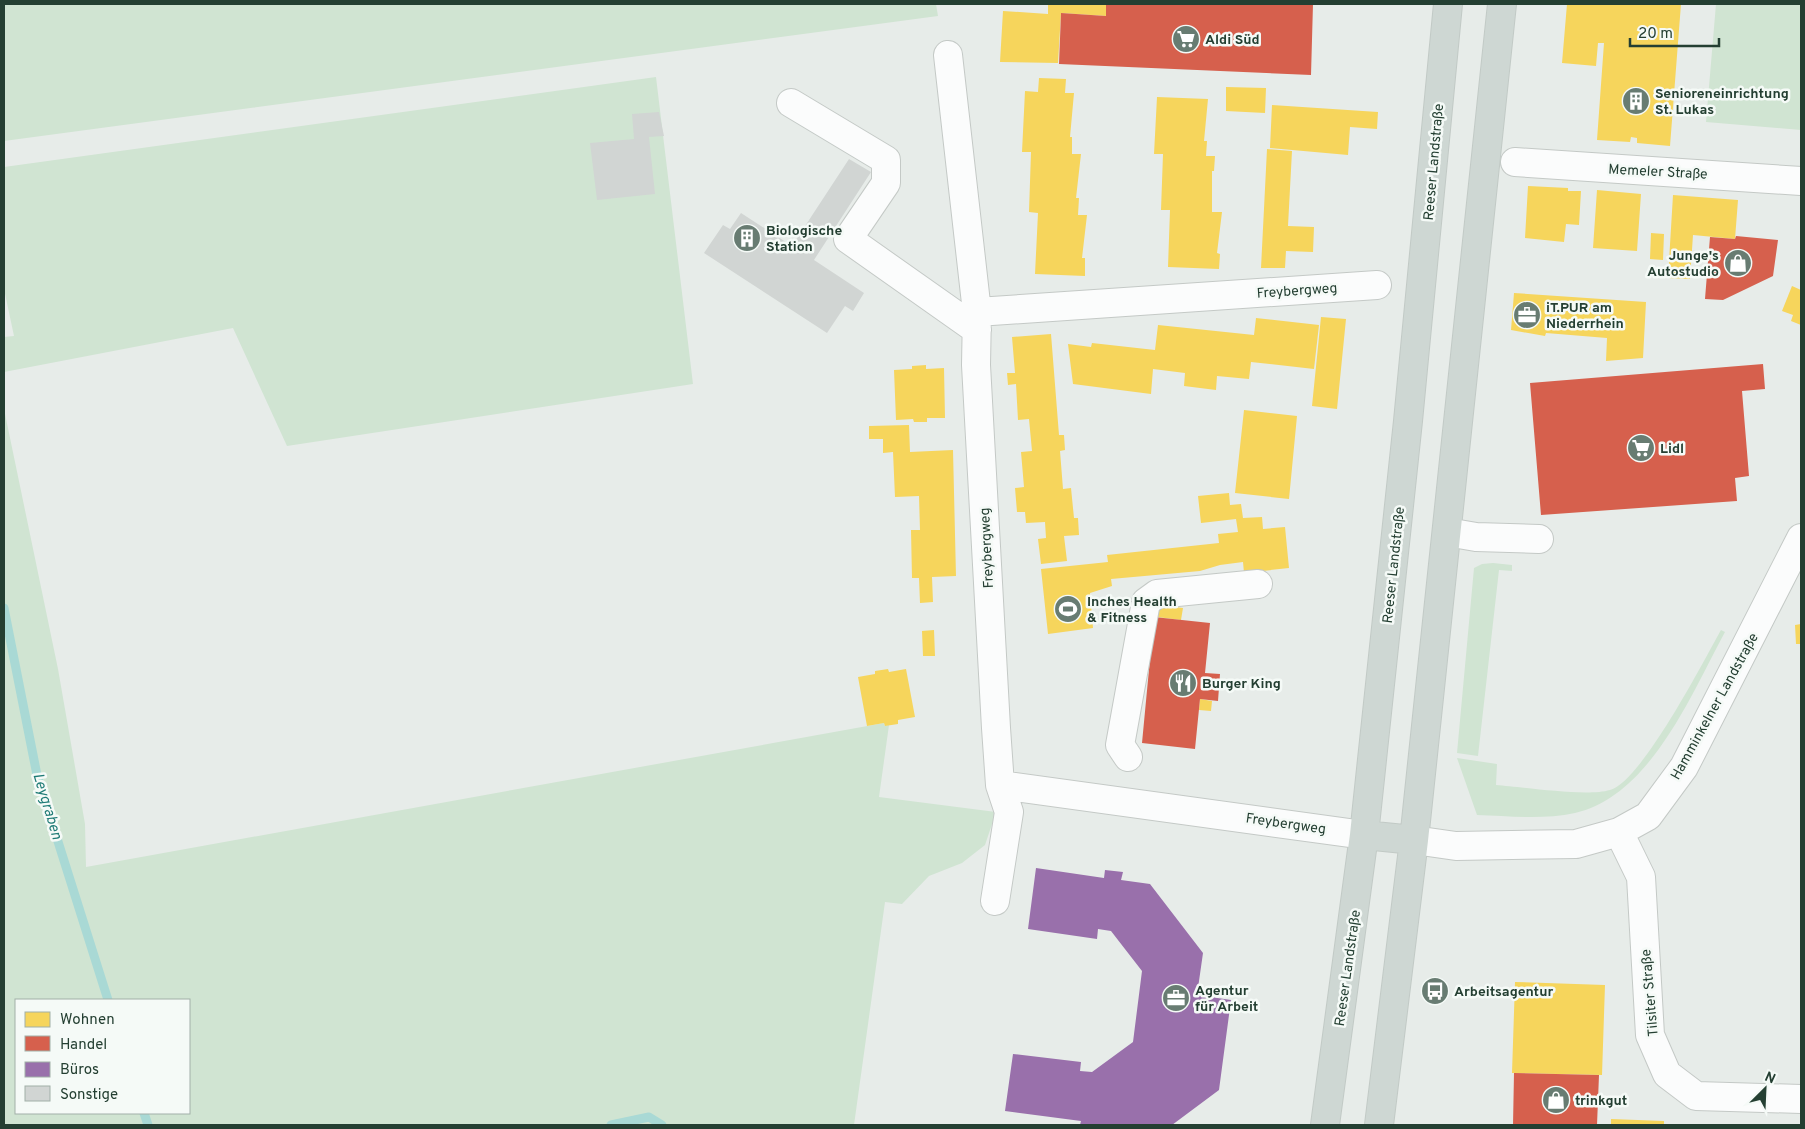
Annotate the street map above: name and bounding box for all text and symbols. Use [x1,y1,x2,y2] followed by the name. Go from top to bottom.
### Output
[1630,15,1719,47] scale bar
[1171,24,1201,54] supermarket icon: Aldi Süd
[1638,25,1673,44] text: 20 m
[1205,32,1260,49] place label: Aldi Süd
[1621,86,1651,116] building icon: Senioreneinrichtung St. Lukas
[1655,86,1789,119] place label: Senioreneinrichtung St. Lukas
[1421,103,1448,221] street label: Reeser Landstraße
[1608,161,1708,184] street label: Memeler Straße
[732,223,762,253] building icon: Biologische Station
[766,223,842,256] place label: Biologische Station
[1647,248,1719,281] place label: Junge's Autostudio
[1723,248,1753,278] shop icon: Junge's Autostudio
[1256,280,1338,303] street label: Freybergweg
[1512,300,1542,330] office icon: iT.PUR am Niederrhein
[1546,300,1624,333] place label: iT.PUR am Niederrhein
[1626,433,1656,463] supermarket icon: Lidl
[1660,441,1684,458] place label: Lidl
[1380,506,1409,624] street label: Reeser Landstraße
[977,507,998,589] street label: Freybergweg
[1053,594,1083,624] sports icon: Inches Health & Fitness
[1087,594,1177,627] place label: Inches Health & Fitness
[1668,630,1763,783] street label: Hamminkelner Landstraße
[1168,668,1198,698] restaurant icon: Burger King
[1202,676,1281,693] place label: Burger King
[27,771,66,842] water label: Leygraben
[1245,810,1327,839] street label: Freybergweg
[1332,909,1365,1027] street label: Reeser Landstraße
[1638,948,1663,1037] street label: Tilsiter Straße
[1420,976,1450,1006] bus stop icon: Arbeitsagentur
[1161,983,1191,1013] office icon: Agentur für Arbeit
[1195,983,1258,1016] place label: Agentur für Arbeit
[1454,984,1554,1001] place label: Arbeitsagentur
[15,999,190,1114] legend
[60,1011,115,1030] text: Wohnen
[60,1036,107,1055] text: Handel
[60,1061,99,1080] text: Büros
[1740,1064,1790,1114] north arrow
[1762,1069,1778,1088] text: N
[1541,1085,1571,1115] shop icon: trinkgut
[60,1086,118,1105] text: Sonstige
[1575,1093,1627,1110] place label: trinkgut

